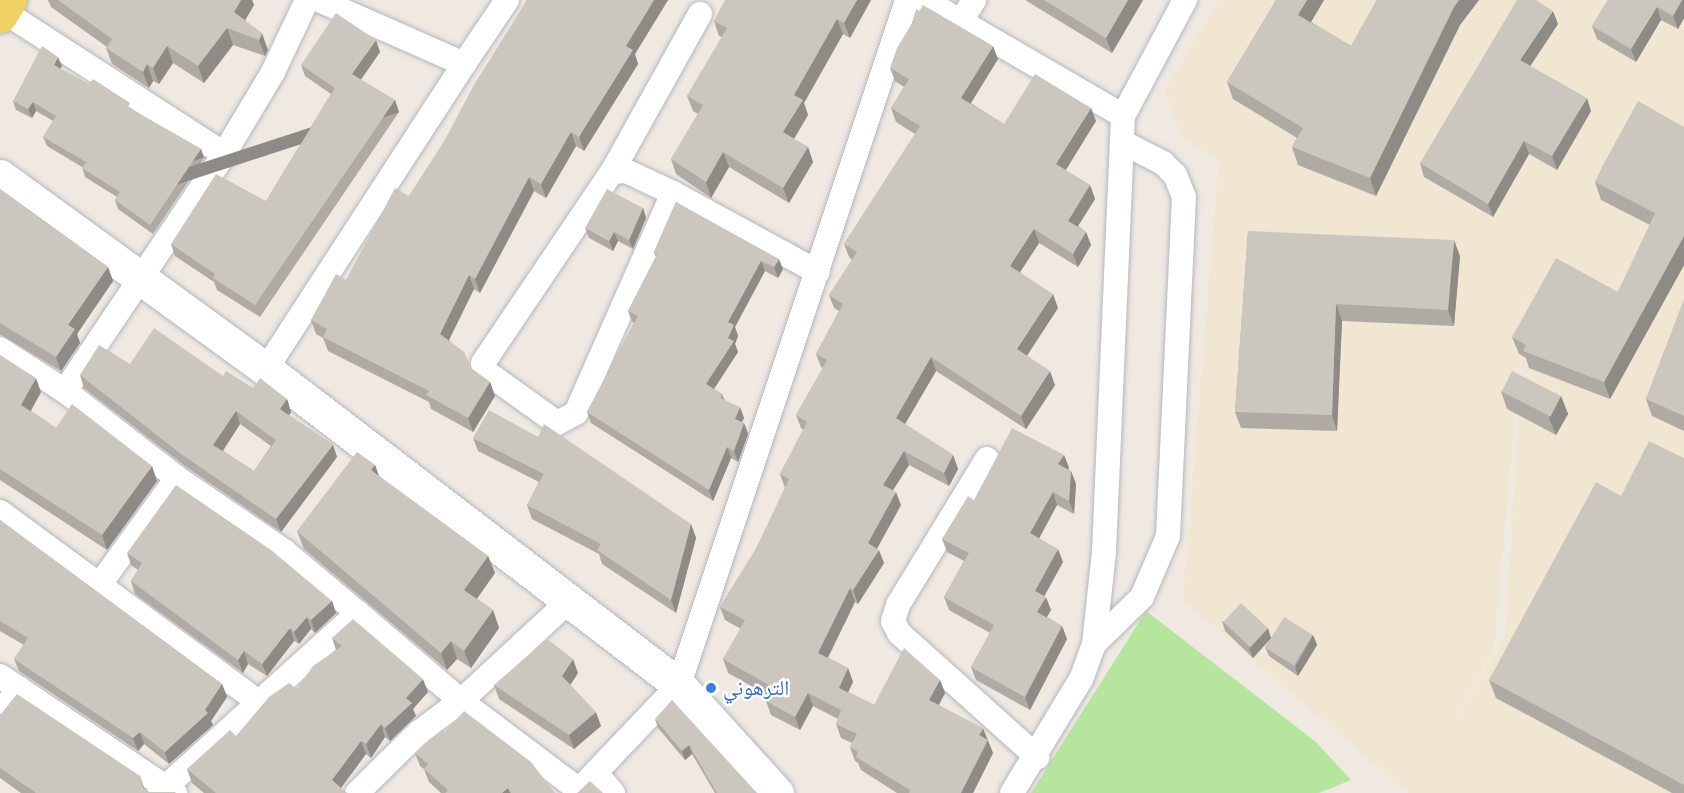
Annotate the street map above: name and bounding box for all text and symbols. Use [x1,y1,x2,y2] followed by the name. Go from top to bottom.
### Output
[723,675,789,701] place label: الترهوني
[704,681,718,695] marker: الترهوني

